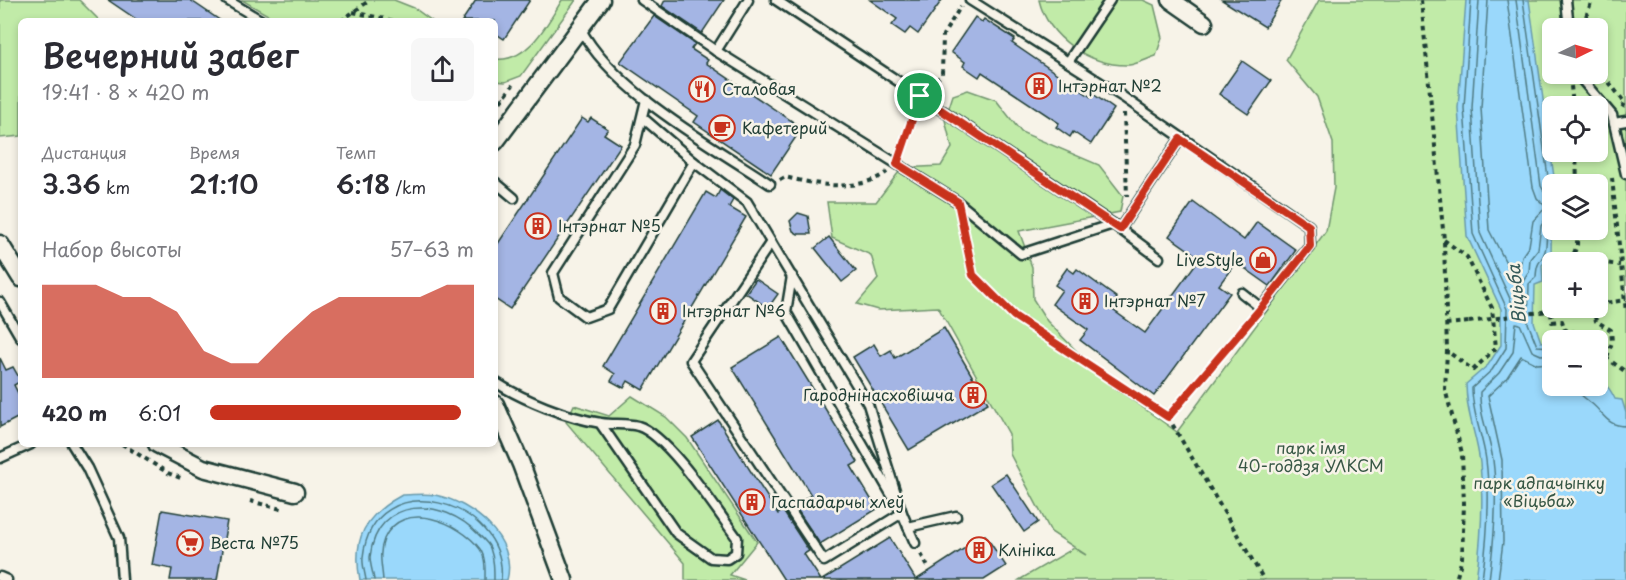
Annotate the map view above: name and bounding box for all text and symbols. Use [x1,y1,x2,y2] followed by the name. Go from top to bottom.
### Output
[1542,18,1608,84] north arrow
[1542,18,1608,396] map controls
[42,29,299,79] text: Вечерний забег
[411,38,474,101] button: share
[894,70,945,121] pin
[1024,71,1054,101] building icon: Інтэрнат №2
[1058,73,1162,97] place label: Інтэрнат №2
[687,74,717,104] restaurant icon: Сталовая
[722,76,796,100] place label: Сталовая
[42,77,209,107] text: 19:41 · 8 × 420 m
[903,79,936,112] icon: arrive
[1542,96,1608,162] button: locate
[707,113,737,143] cafe icon: Кафетерий
[742,115,827,139] place label: Кафетерий
[42,140,127,164] text: Дистанция
[189,140,240,164] text: Время
[336,140,376,164] text: Темп
[42,164,101,203] text: 3.36
[189,164,258,203] text: 21:10
[336,164,390,203] text: 6:18
[1542,174,1608,240] button: layers
[101,175,130,199] text: km
[390,175,426,199] text: /km
[523,211,553,241] building icon: Інтэрнат №5
[558,213,661,237] place label: Інтэрнат №5
[42,234,182,264] text: Набор высоты
[389,234,474,264] text: 57–63 m
[1248,245,1278,275] shop icon: LiveStyle
[1176,247,1244,271] place label: LiveStyle
[1542,252,1608,318] button: +
[1499,262,1532,325] water label: Віцьба
[1070,286,1100,316] building icon: Інтэрнат №7
[1104,288,1206,312] place label: Інтэрнат №7
[648,296,678,326] building icon: Інтэрнат №6
[682,298,786,322] place label: Інтэрнат №6
[1542,330,1608,396] button: −
[958,380,988,410] building icon: Гароднінасховішча
[803,382,954,406] place label: Гароднінасховішча
[42,398,107,428] text: 420 m
[138,398,181,428] text: 6:01
[1238,435,1384,477] park label: парк імя 40-годдзя УЛКСМ
[1473,470,1605,512] park label: парк адпачынку «Віцьба»
[737,487,767,517] building icon: Гаспадарчы хлеў
[771,489,904,513] place label: Гаспадарчы хлеў
[175,528,205,558] supermarket icon: Веста №75
[210,530,299,554] place label: Веста №75
[964,535,994,565] building icon: Клініка
[998,537,1055,561] place label: Клініка

